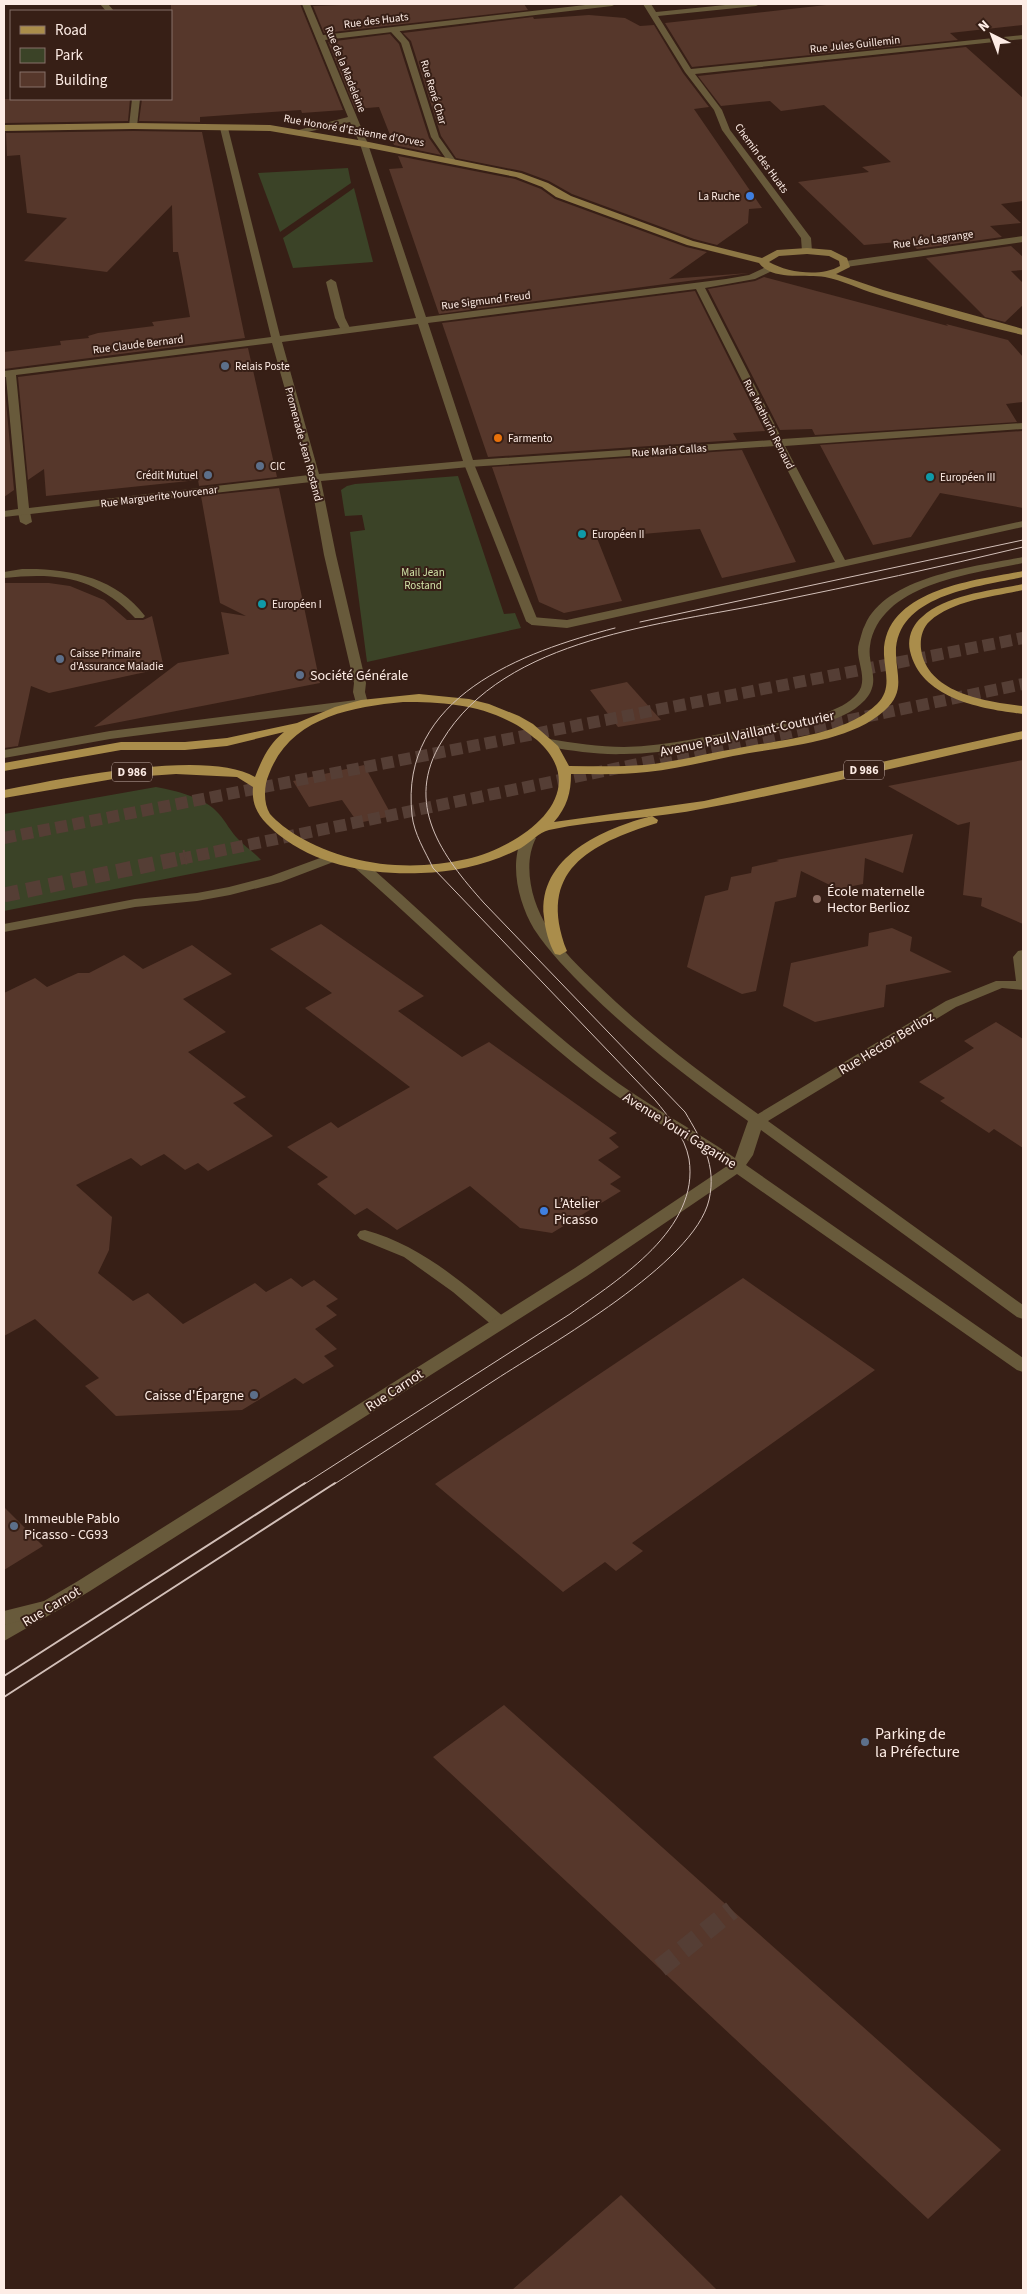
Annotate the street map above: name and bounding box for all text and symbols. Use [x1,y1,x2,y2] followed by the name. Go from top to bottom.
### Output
[343,9,410,32] street label: Rue des Huats
[10,10,172,100] legend
[967,10,1017,60] north arrow
[974,16,994,37] text: N
[55,20,87,41] text: Road
[321,24,370,115] street label: Rue de la Madeleine
[809,32,901,57] street label: Rue Jules Guillemin
[55,45,84,66] text: Park
[417,58,451,126] street label: Rue René Char
[55,70,108,91] text: Building
[282,111,426,150] street label: Rue Honoré d'Estienne d'Orves
[731,120,792,197] street label: Chemin des Huats
[698,189,741,204] place label: La Ruche
[744,190,756,202] marker: La Ruche
[892,226,975,253] street label: Rue Léo Lagrange
[441,288,532,313] street label: Rue Sigmund Freud
[92,331,184,358] street label: Rue Claude Bernard
[235,359,290,374] place label: Relais Poste
[219,360,231,372] marker: Relais Poste
[739,377,798,472] street label: Rue Mathurin Renaud
[281,385,326,503] street label: Promenade Jean Rostand
[508,431,553,446] place label: Farmento
[492,432,504,444] marker: Farmento
[631,440,708,461] street label: Rue Maria Callas
[270,459,285,474] place label: CIC
[254,460,266,472] marker: CIC
[136,468,198,483] place label: Crédit Mutuel
[202,469,214,481] marker: Crédit Mutuel
[940,470,995,485] place label: Européen III
[924,471,936,483] marker: Européen III
[100,482,219,511] street label: Rue Marguerite Yourcenar
[592,527,644,542] place label: Européen II
[576,528,588,540] marker: Européen II
[401,565,445,593] park label: Mail Jean Rostand
[272,597,322,612] place label: Européen I
[256,598,268,610] marker: Européen I
[70,646,164,674] place label: Caisse Primaire d'Assurance Maladie
[54,653,66,665] marker: Caisse Primaire d'Assurance Maladie
[310,666,408,686] place label: Société Générale
[294,669,306,681] marker: Société Générale
[658,706,836,762] street label: Avenue Paul Vaillant-Couturier
[844,760,884,780] road number: D 986
[112,762,152,782] road number: D 986
[827,882,925,918] place label: École maternelle Hector Berlioz
[811,893,823,905] marker: École maternelle Hector Berlioz
[835,1007,938,1080] street label: Rue Hector Berlioz
[619,1088,740,1174] street label: Avenue Youri Gagarine
[554,1194,600,1230] place label: L’Atelier Picasso
[538,1205,550,1217] marker: L’Atelier Picasso
[362,1365,427,1417] street label: Rue Carnot
[144,1386,244,1406] place label: Caisse d'Épargne
[248,1389,260,1401] marker: Caisse d'Épargne
[24,1509,120,1545] place label: Immeuble Pablo Picasso - CG93
[8,1520,20,1532] marker: Immeuble Pablo Picasso - CG93
[19,1581,85,1632] street label: Rue Carnot
[875,1723,960,1763] place label: Parking de la Préfecture
[859,1736,871,1748] marker: Parking de la Préfecture

